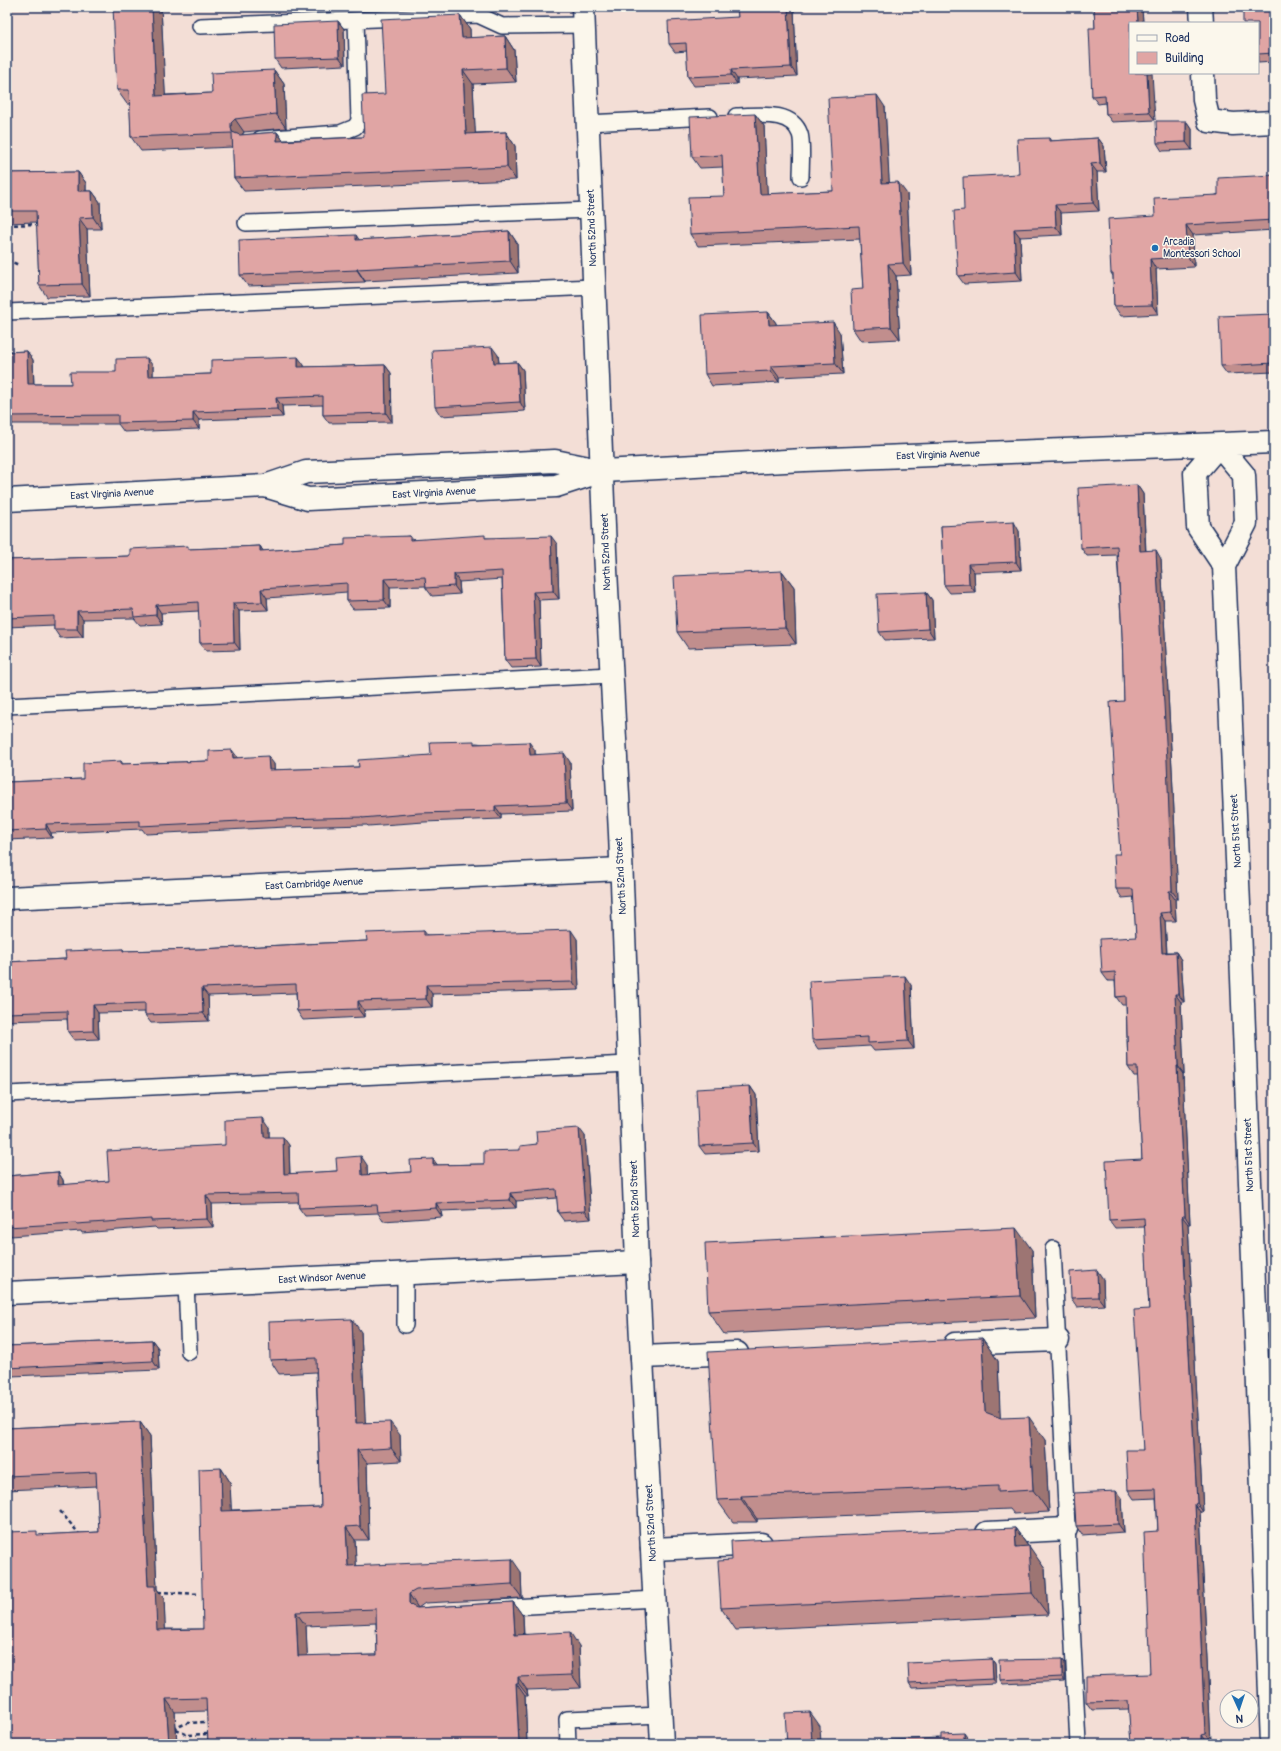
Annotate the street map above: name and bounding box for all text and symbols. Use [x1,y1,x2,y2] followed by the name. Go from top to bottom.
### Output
[1129,22,1259,74] legend
[1165,31,1190,46] text: Road
[1165,51,1204,66] text: Building
[585,188,599,267] street label: North 52nd Street
[1163,236,1241,260] place label: Arcadia Montessori School
[1150,243,1160,253] marker: Arcadia Montessori School
[896,448,980,462] street label: East Virginia Avenue
[392,485,476,501] street label: East Virginia Avenue
[70,486,154,502] street label: East Virginia Avenue
[599,512,613,591] street label: North 52nd Street
[1228,793,1244,868] street label: North 51st Street
[613,836,629,915] street label: North 52nd Street
[265,875,363,893] street label: East Cambridge Avenue
[1242,1117,1256,1192] street label: North 51st Street
[628,1159,642,1238] street label: North 52nd Street
[278,1270,366,1286] street label: East Windsor Avenue
[643,1483,659,1562] street label: North 52nd Street
[1219,1689,1259,1729] north arrow
[1235,1712,1244,1725] text: N

